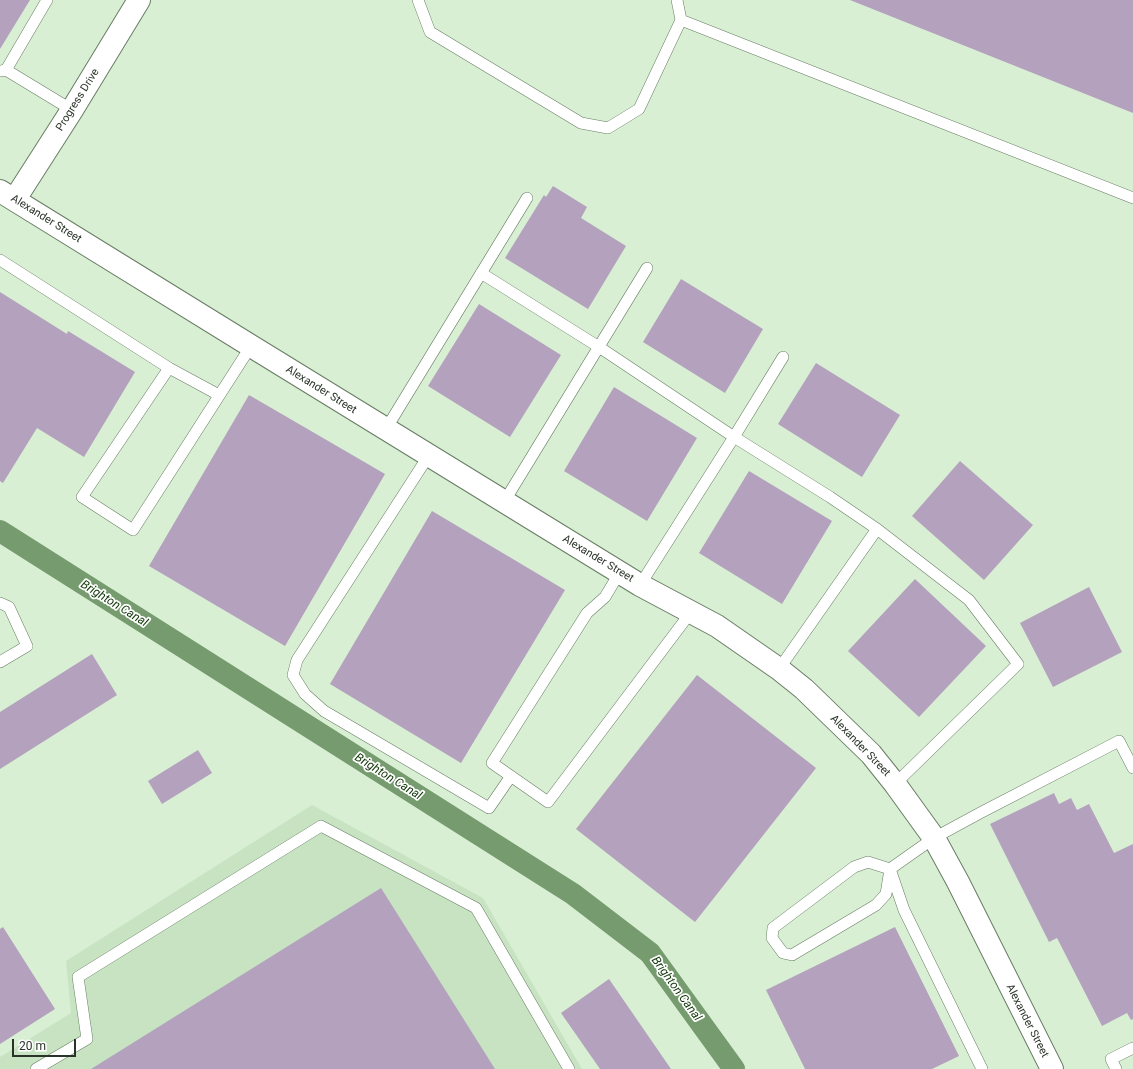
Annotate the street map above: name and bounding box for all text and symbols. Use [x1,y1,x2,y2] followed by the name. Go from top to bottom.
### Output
[54,66,102,134] street label: Progress Drive
[8,192,84,246] street label: Alexander Street
[283,363,359,417] street label: Alexander Street
[560,533,636,585] street label: Alexander Street
[78,578,150,630] water label: Brighton Canal
[827,712,893,780] street label: Alexander Street
[352,751,424,803] water label: Brighton Canal
[648,954,704,1024] water label: Brighton Canal
[1003,982,1051,1060] street label: Alexander Street
[14,1031,78,1057] scale bar
[19,1039,46,1053] text: 20 m

